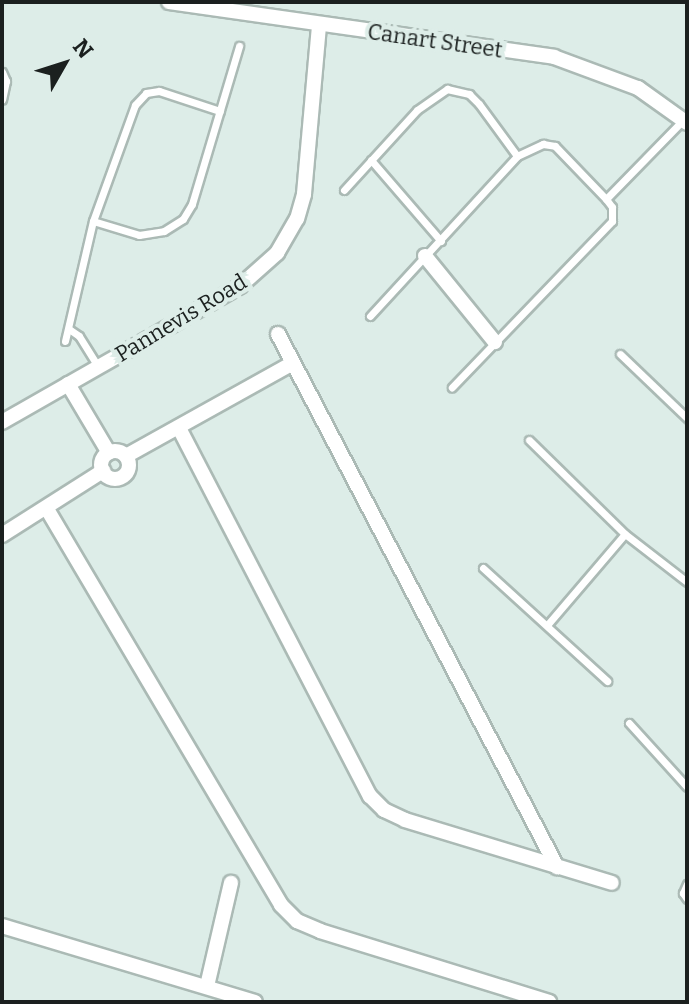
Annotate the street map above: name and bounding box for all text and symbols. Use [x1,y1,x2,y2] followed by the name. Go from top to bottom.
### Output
[366,18,504,64] street label: Canart Street
[24,24,104,104] north arrow
[67,33,99,64] text: N
[110,268,252,368] street label: Pannevis Road

